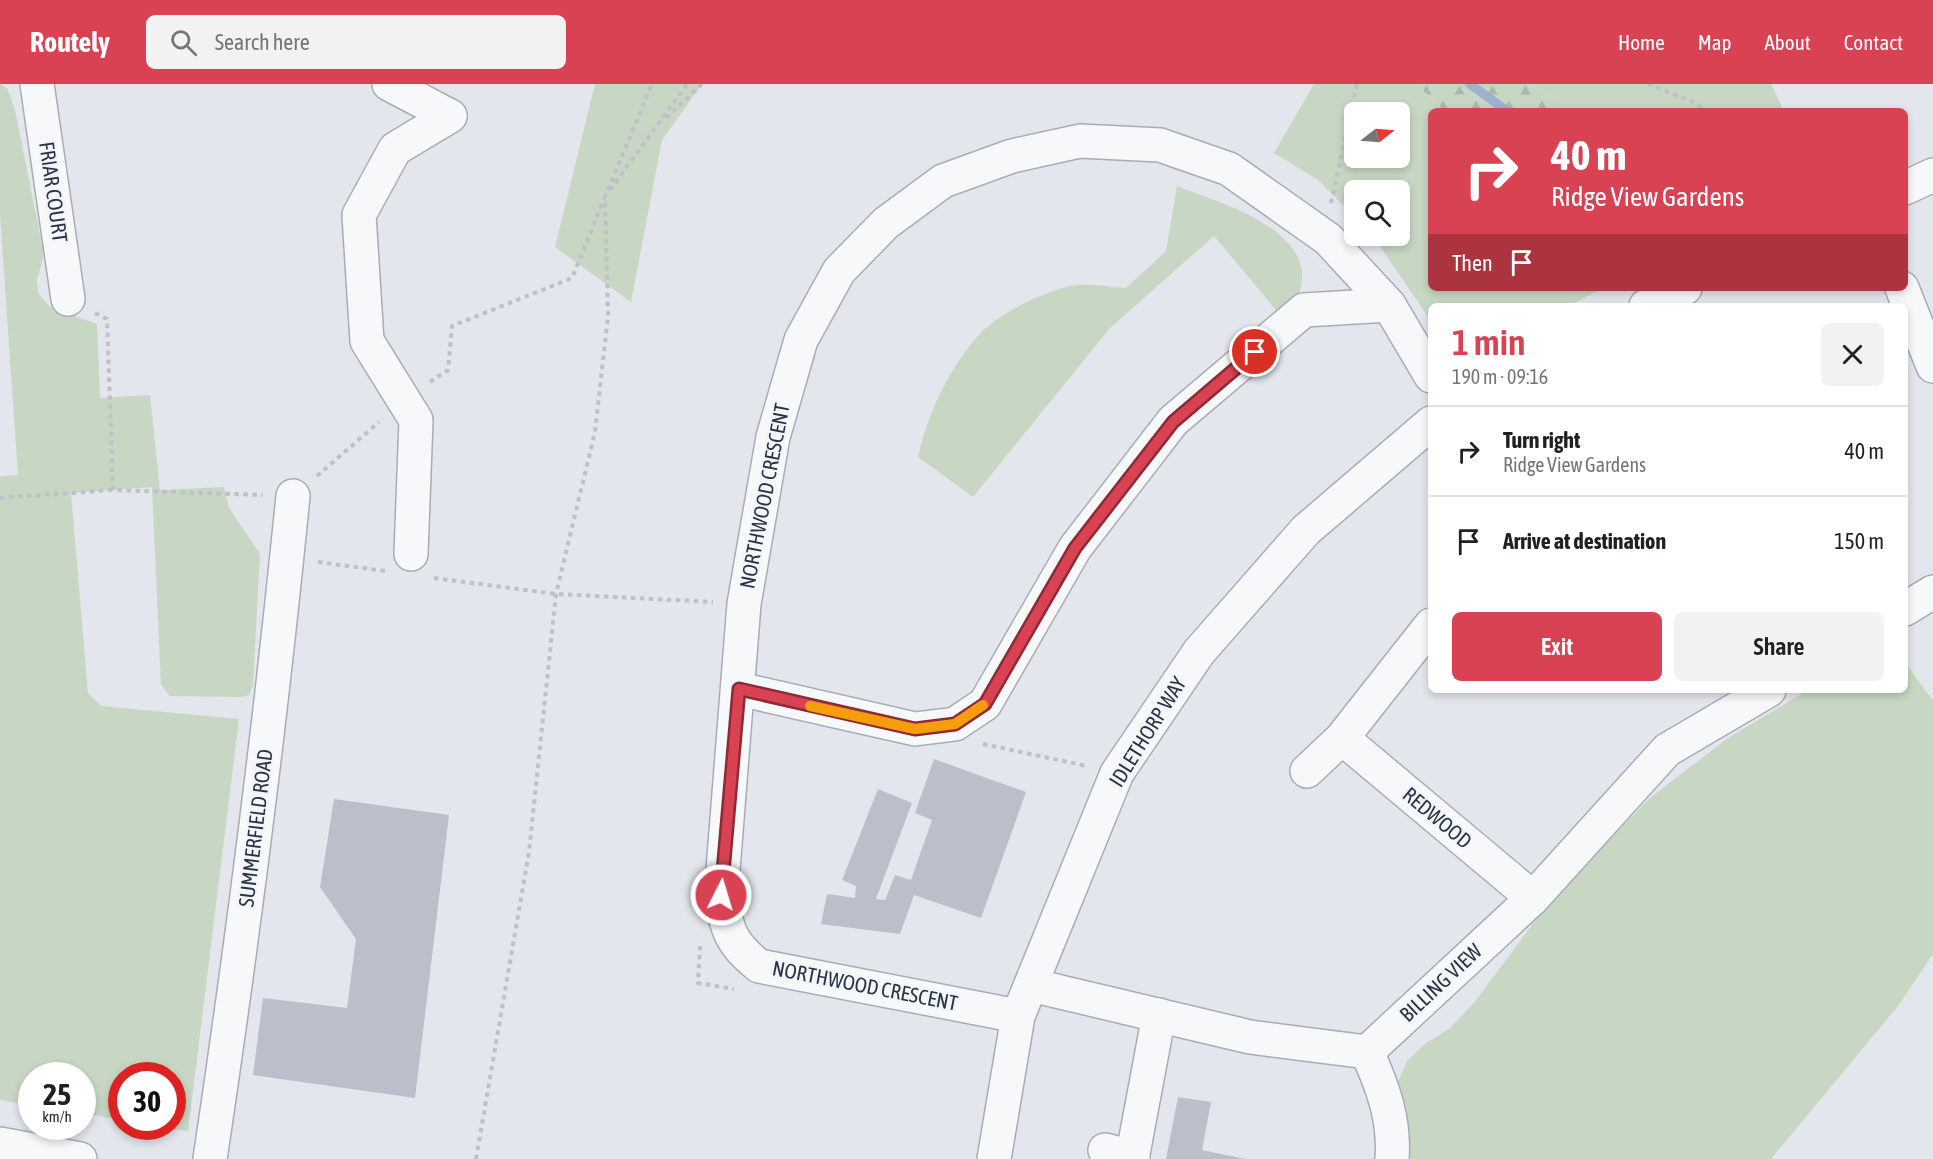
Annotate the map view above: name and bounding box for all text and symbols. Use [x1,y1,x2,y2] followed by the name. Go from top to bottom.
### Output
[146,15,566,69] search box
[30,26,110,58] text: Routely
[167,26,200,59] icon: search
[215,29,310,55] text: Search here
[1618,30,1665,54] text: Home
[1698,30,1732,54] text: Map
[1765,30,1811,54] text: About
[1844,30,1903,54] text: Contact
[1344,102,1410,168] north arrow
[1344,102,1410,246] map controls
[1551,131,1626,179] text: 40 m
[1452,132,1530,210] icon: right
[35,140,73,244] street label: FRIAR COURT
[1344,180,1410,246] button: search
[1551,181,1744,212] text: Ridge View Gardens
[1505,246,1538,279] icon: arrive
[1452,250,1493,276] text: Then
[1452,321,1526,363] text: 1 min
[1821,323,1884,386] button: close
[1229,326,1280,377] pin
[1238,335,1271,368] icon: arrive
[1452,365,1548,388] text: 190 m · 09:16
[734,401,794,591] street label: NORTHWOOD CRESCENT
[1503,427,1580,453] text: Turn right
[1452,435,1485,468] icon: right
[1844,438,1884,464] text: 40 m
[1503,453,1646,476] text: Ridge View Gardens
[1452,525,1485,558] icon: arrive
[1503,528,1666,554] text: Arrive at destination
[1834,528,1884,554] text: 150 m
[1452,612,1662,681] button: Exit
[1674,612,1884,681] button: Share
[1104,672,1191,791] street label: IDLETHORP WAY
[233,748,277,908] street label: SUMMERFIELD ROAD
[1398,782,1477,853] street label: REDWOOD
[689,863,753,927] position arrow
[1394,938,1487,1026] street label: BILLING VIEW
[770,955,960,1015] street label: NORTHWOOD CRESCENT
[108,1062,186,1140] speed limit sign: 30
[43,1077,71,1111] text: 25
[42,1108,72,1125] text: km/h

